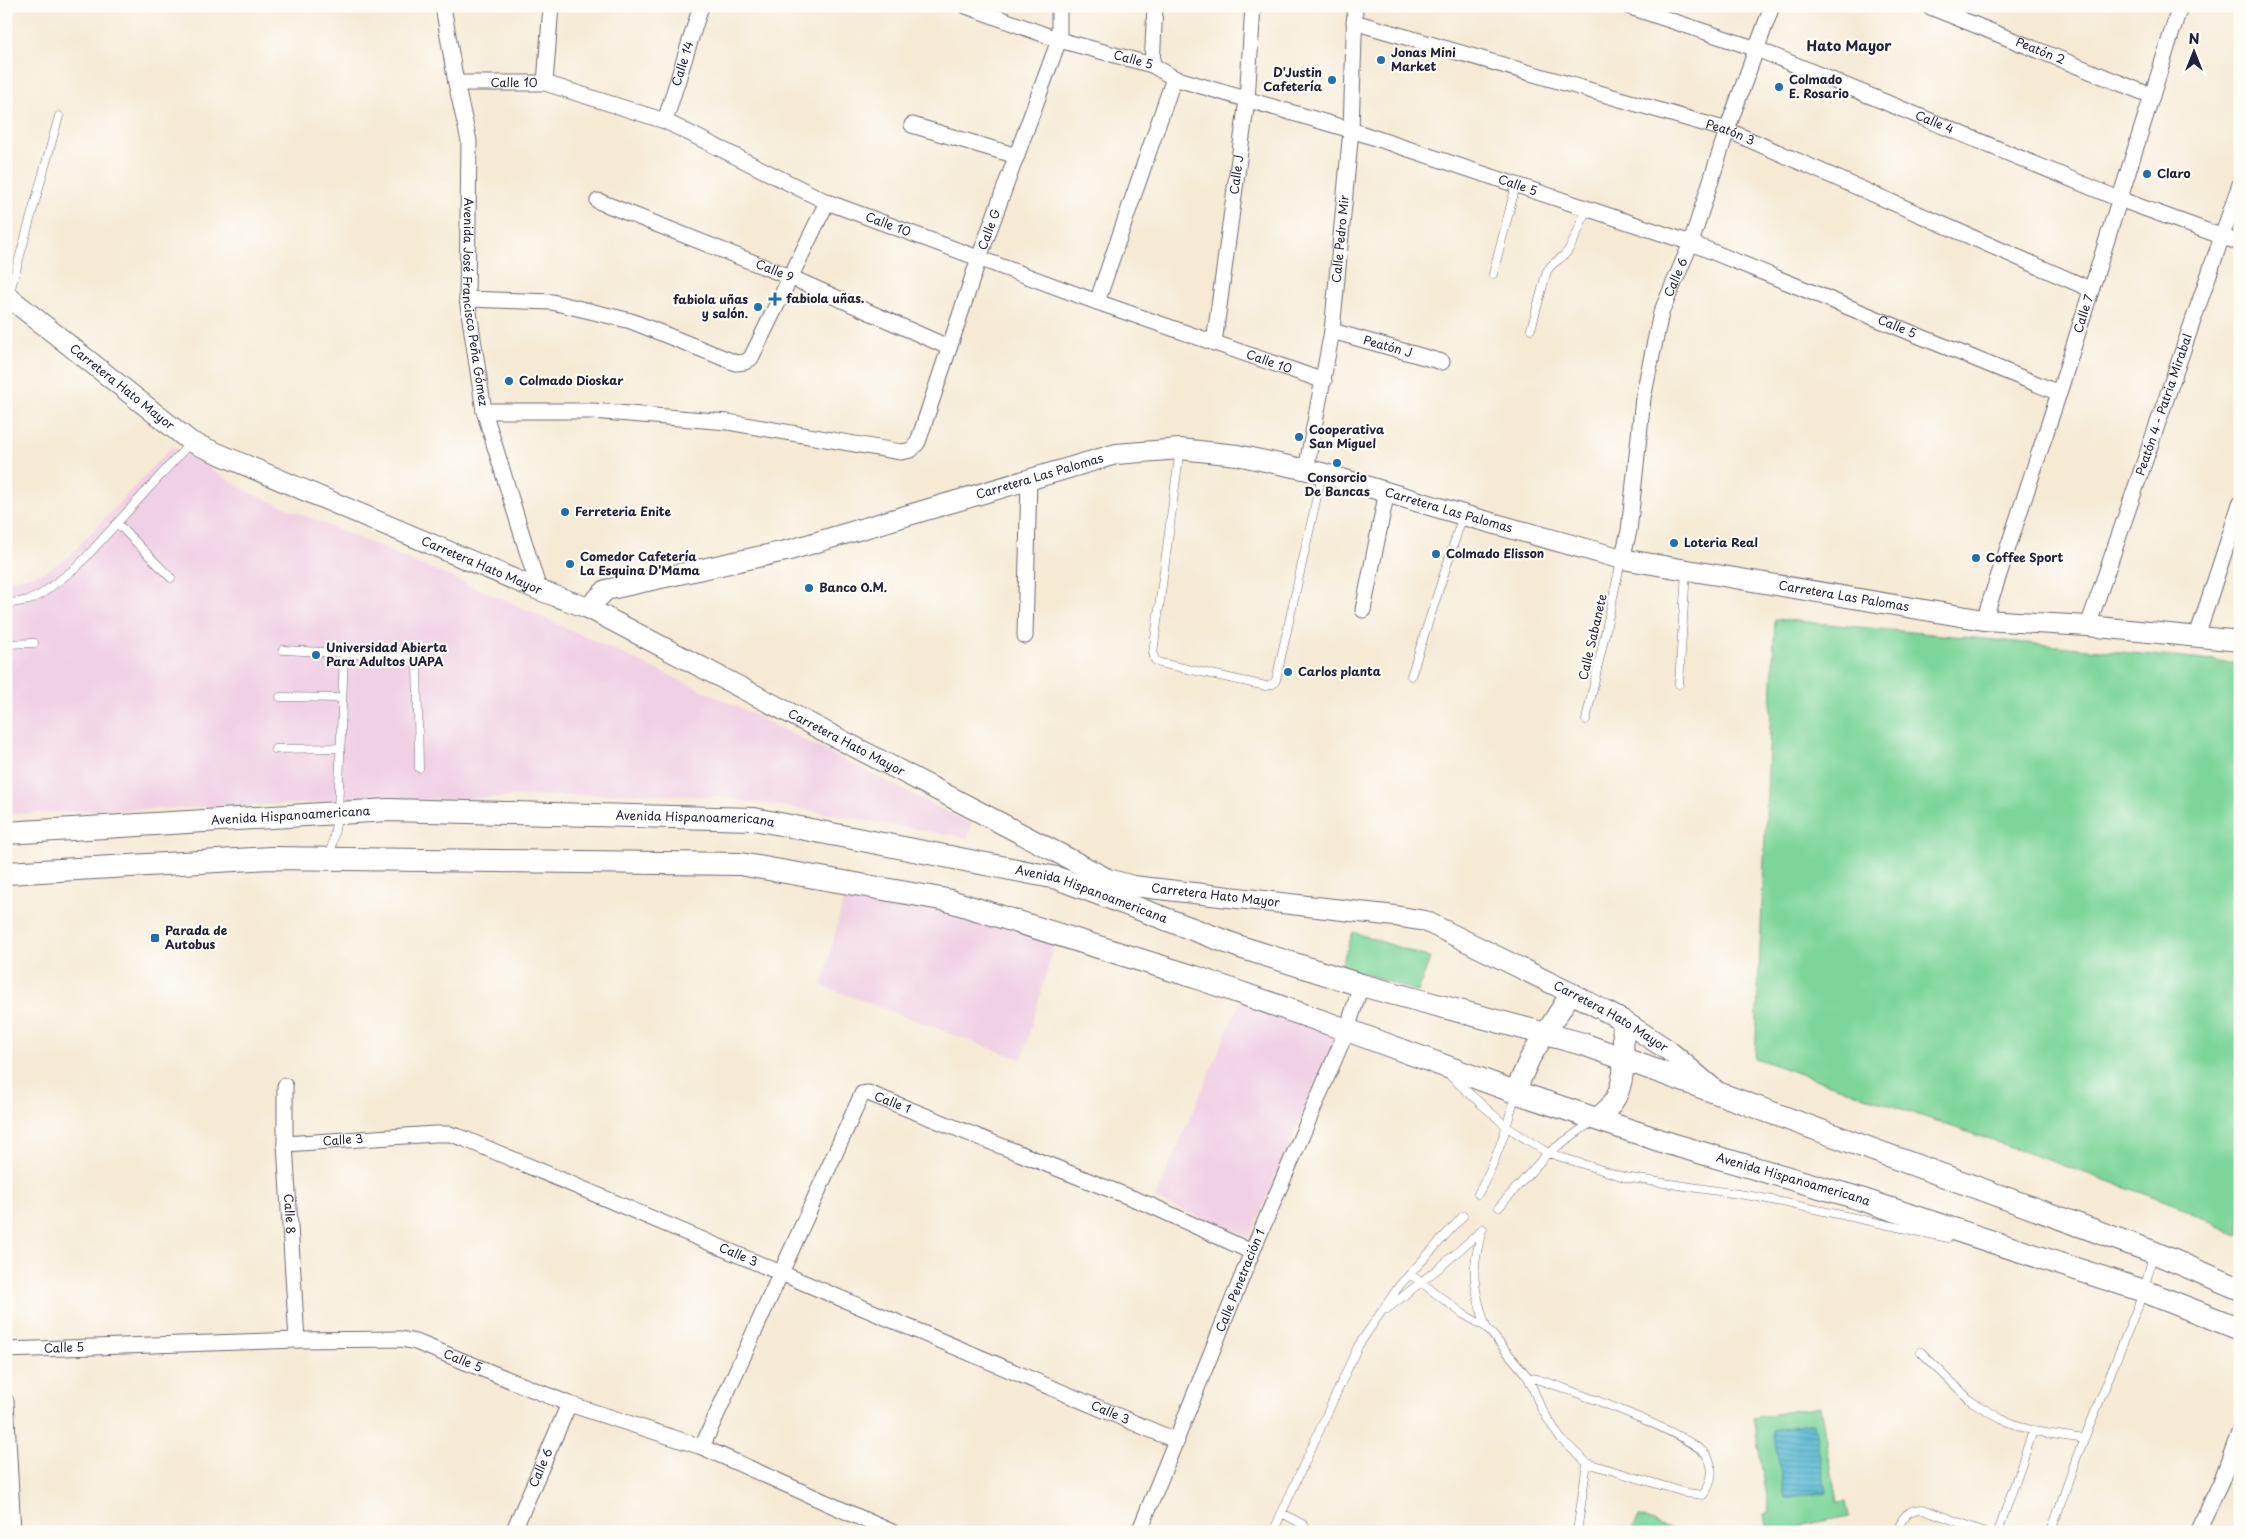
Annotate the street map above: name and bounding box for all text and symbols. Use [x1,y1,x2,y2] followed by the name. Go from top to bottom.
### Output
[2168,28,2218,78] north arrow
[2188,28,2200,49] text: N
[2013,32,2068,68] street label: Peatón 2
[1806,35,1892,56] district label: Hato Mayor
[666,39,697,88] street label: Calle 14
[1391,43,1456,75] place label: Jonas Mini Market
[1112,45,1155,73] street label: Calle 5
[1375,54,1387,66] marker: Jonas Mini Market
[1263,63,1323,95] place label: D'Justin Cafetería
[1789,70,1849,102] place label: Colmado E. Rosario
[490,73,538,91] street label: Calle 10
[1326,74,1338,86] marker: D'Justin Cafetería
[1773,81,1785,93] marker: Colmado E. Rosario
[1913,106,1957,138] street label: Calle 4
[1704,114,1758,149] street label: Peatón 3
[1224,153,1247,195] street label: Calle J
[2157,164,2191,182] place label: Claro
[2141,168,2153,180] marker: Claro
[1496,170,1540,199] street label: Calle 5
[1327,193,1353,284] street label: Calle Pedro Mir
[459,197,493,408] street label: Avenida José Francisco Peña Gómez
[973,206,1004,252] street label: Calle G
[863,207,914,240] street label: Calle 10
[753,254,797,286] street label: Calle 9
[1659,255,1692,300] street label: Calle 6
[786,289,864,307] place label: fabiola uñas.
[673,290,748,322] place label: fabiola uñas y salón.
[768,292,782,306] marker: fabiola uñas.
[2068,292,2097,335] street label: Calle 7
[752,301,764,313] marker: fabiola uñas y salón.
[1875,310,1919,342] street label: Calle 5
[1361,330,1415,361] street label: Peatón J
[2130,331,2196,478] street label: Peatón 4 - Patria Mirabal
[66,339,179,434] street label: Carretera Hato Mayor
[1244,345,1295,377] street label: Calle 10
[519,371,624,389] place label: Colmado Dioskar
[503,375,515,387] marker: Colmado Dioskar
[1309,420,1385,452] place label: Cooperativa San Miguel
[1293,431,1305,443] marker: Cooperativa San Miguel
[974,448,1106,503] street label: Carretera Las Palomas
[1331,457,1343,469] marker: Consorcio De Bancas
[1304,468,1370,500] place label: Consorcio De Bancas
[1383,482,1515,536] street label: Carretera Las Palomas
[575,502,672,520] place label: Ferreteria Enite
[559,506,571,518] marker: Ferreteria Enite
[419,531,545,598] street label: Carretera Hato Mayor
[1684,533,1758,551] place label: Loteria Real
[1668,537,1680,549] marker: Loteria Real
[1446,544,1544,562] place label: Colmado Elisson
[580,547,701,579] place label: Comedor Cafetería La Esquina D'Mama
[1430,548,1442,560] marker: Colmado Elisson
[1986,548,2064,566] place label: Coffee Sport
[1970,552,1982,564] marker: Coffee Sport
[564,558,576,570] marker: Comedor Cafetería La Esquina D'Mama
[1777,576,1911,615] street label: Carretera Las Palomas
[819,578,887,596] place label: Banco O.M.
[803,582,815,594] marker: Banco O.M.
[1573,592,1611,682] street label: Calle Sabanete
[326,638,447,670] place label: Universidad Abierta Para Adultos UAPA
[310,649,322,661] marker: Universidad Abierta Para Adultos UAPA
[1298,662,1381,680] place label: Carlos planta
[1282,666,1294,678] marker: Carlos planta
[785,704,909,780] street label: Carretera Hato Mayor
[210,801,371,829] street label: Avenida Hispanoamericana
[615,806,777,831] street label: Avenida Hispanoamericana
[1014,860,1171,927] street label: Avenida Hispanoamericana
[1150,878,1281,911] street label: Carretera Hato Mayor
[165,921,228,953] place label: Parada de Autobus
[149,932,161,944] marker: Parada de Autobus
[1551,976,1672,1056] street label: Carretera Hato Mayor
[872,1086,914,1117] street label: Calle 1
[322,1129,364,1149] street label: Calle 3
[1714,1148,1873,1210] street label: Avenida Hispanoamericana
[280,1193,300,1234] street label: Calle 8
[1211,1226,1269,1335] street label: Calle Penetración 1
[716,1238,761,1270] street label: Calle 3
[43,1337,84,1357] street label: Calle 5
[441,1344,485,1376] street label: Calle 5
[1088,1396,1133,1428] street label: Calle 3
[524,1445,557,1490] street label: Calle 6

